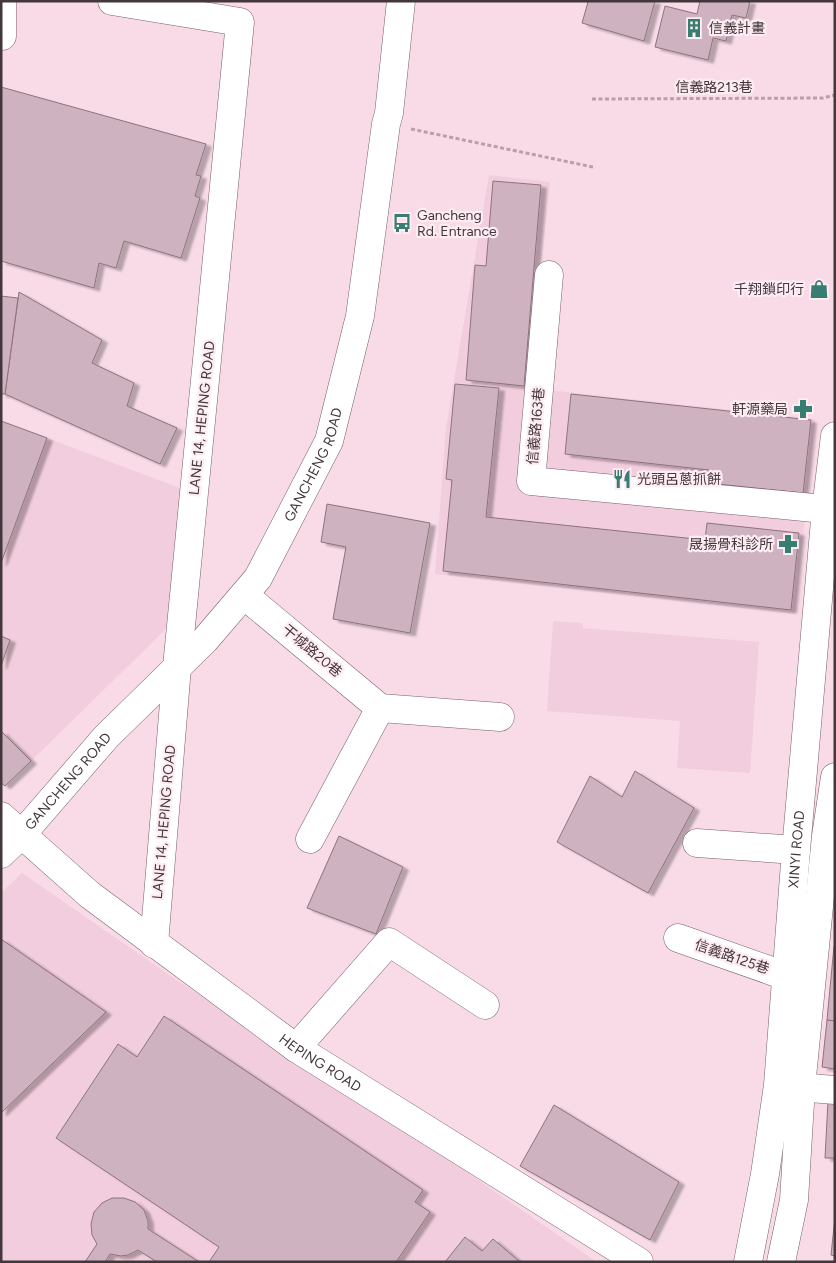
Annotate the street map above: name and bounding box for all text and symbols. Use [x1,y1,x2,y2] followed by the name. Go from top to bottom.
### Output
[683,17,705,39] building icon: 信義計畫
[709,20,765,37] place label: 信義計畫
[675,79,753,96] street label: 信義路213巷
[417,207,497,240] place label: Gancheng Rd. Entrance
[391,212,413,234] bus stop icon: Gancheng Rd. Entrance
[808,278,830,300] shop icon: 千翔鎖印行
[734,281,804,298] place label: 千翔鎖印行
[185,340,219,496] street label: LANE 14, HEPING ROAD
[524,387,548,465] street label: 信義路163巷
[792,398,814,420] pharmacy icon: 軒源藥局
[732,401,788,418] place label: 軒源藥局
[280,406,345,524] street label: GANCHENG ROAD
[611,468,633,490] restaurant icon: 光頭呂蔥抓餅
[637,471,721,488] place label: 光頭呂蔥抓餅
[777,533,799,555] pharmacy icon: 晟揚骨科診所
[689,536,773,553] place label: 晟揚骨科診所
[279,621,345,681] street label: 干城路20巷
[21,729,115,833] street label: GANCHENG ROAD
[149,744,179,900] street label: LANE 14, HEPING ROAD
[785,810,808,889] street label: XINYI ROAD
[693,936,771,978] street label: 信義路125巷
[276,1030,365,1095] street label: HEPING ROAD

